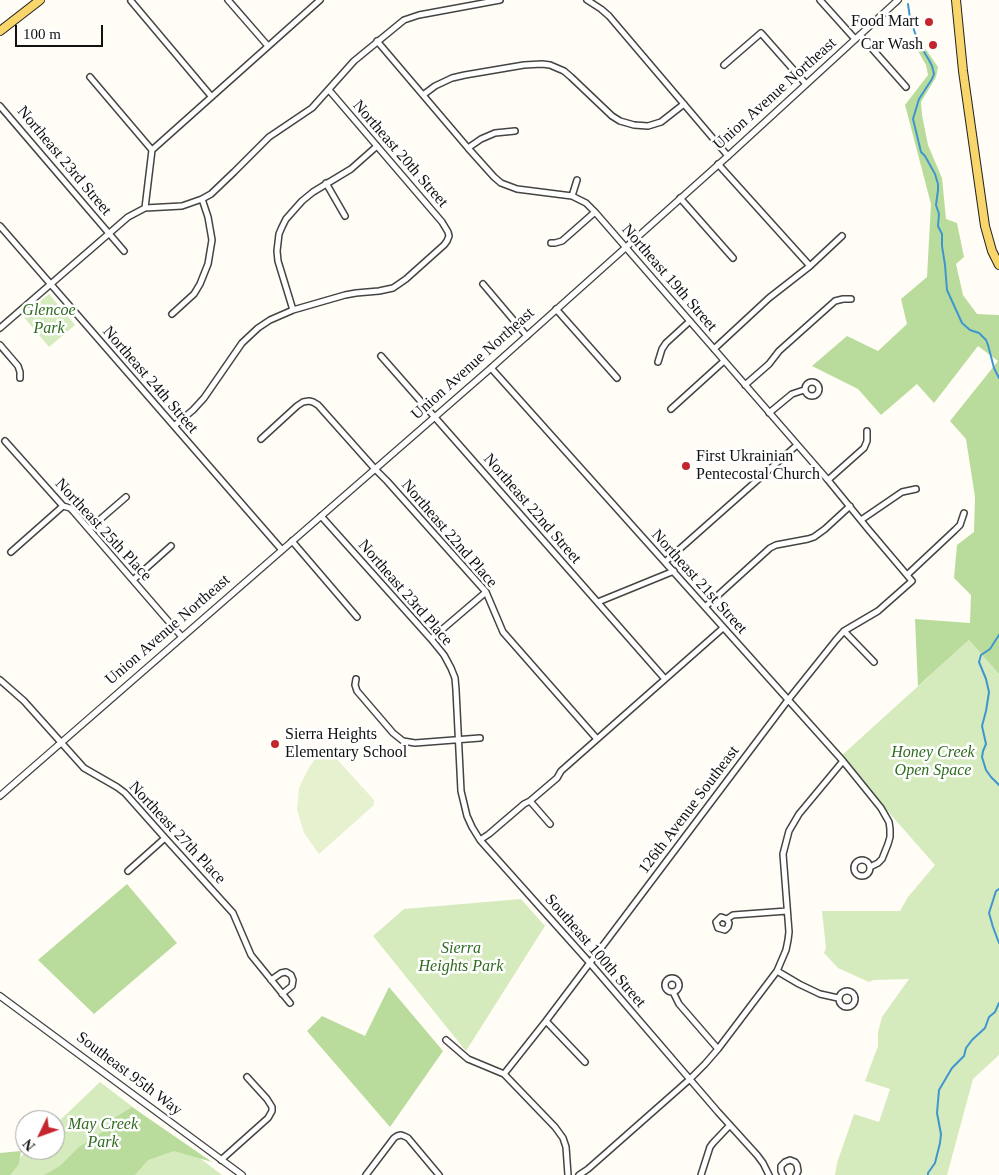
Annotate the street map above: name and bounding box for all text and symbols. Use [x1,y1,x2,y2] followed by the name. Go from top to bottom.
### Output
[851,12,919,32] place label: Food Mart
[18,15,105,47] scale bar
[923,16,935,28] marker: Food Mart
[23,26,61,42] text: 100 m
[710,34,840,154] street label: Union Avenue Northeast
[861,35,923,55] place label: Car Wash
[927,39,939,51] marker: Car Wash
[348,96,452,212] street label: Northeast 20th Street
[13,102,115,220] street label: Northeast 23rd Street
[617,220,721,336] street label: Northeast 19th Street
[22,301,76,339] park label: Glencoe Park
[408,304,538,424] street label: Union Avenue Northeast
[98,322,202,438] street label: Northeast 24th Street
[696,447,820,485] place label: First Ukrainian Pentecostal Church
[479,450,585,568] street label: Northeast 22nd Street
[680,460,692,472] marker: First Ukrainian Pentecostal Church
[51,475,155,585] street label: Northeast 25th Place
[397,476,501,592] street label: Northeast 22nd Place
[647,526,751,638] street label: Northeast 21st Street
[354,536,456,650] street label: Northeast 23rd Place
[102,571,234,689] street label: Union Avenue Northeast
[285,725,407,763] place label: Sierra Heights Elementary School
[269,738,281,750] marker: Sierra Heights Elementary School
[635,742,743,878] street label: 126th Avenue Southeast
[891,743,975,781] park label: Honey Creek Open Space
[125,778,229,888] street label: Northeast 27th Place
[541,890,649,1012] street label: Southeast 100th Street
[419,939,503,977] park label: Sierra Heights Park
[72,1028,186,1120] street label: Southeast 95th Way
[15,1110,65,1160] north arrow
[68,1115,138,1153] park label: May Creek Park
[20,1136,38,1153] text: N

